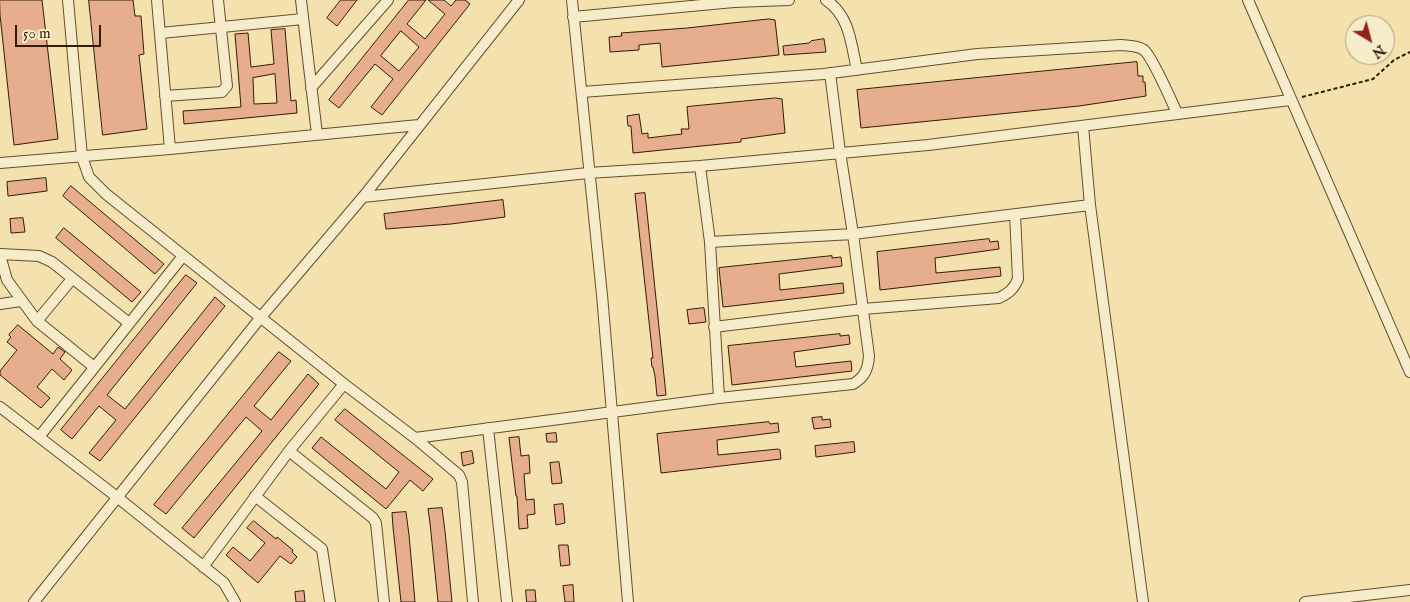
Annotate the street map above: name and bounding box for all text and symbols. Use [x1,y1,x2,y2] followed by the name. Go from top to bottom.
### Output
[18,15,104,47] scale bar
[1345,15,1395,65] north arrow
[23,24,51,43] text: 50 m
[1368,40,1389,62] text: N

